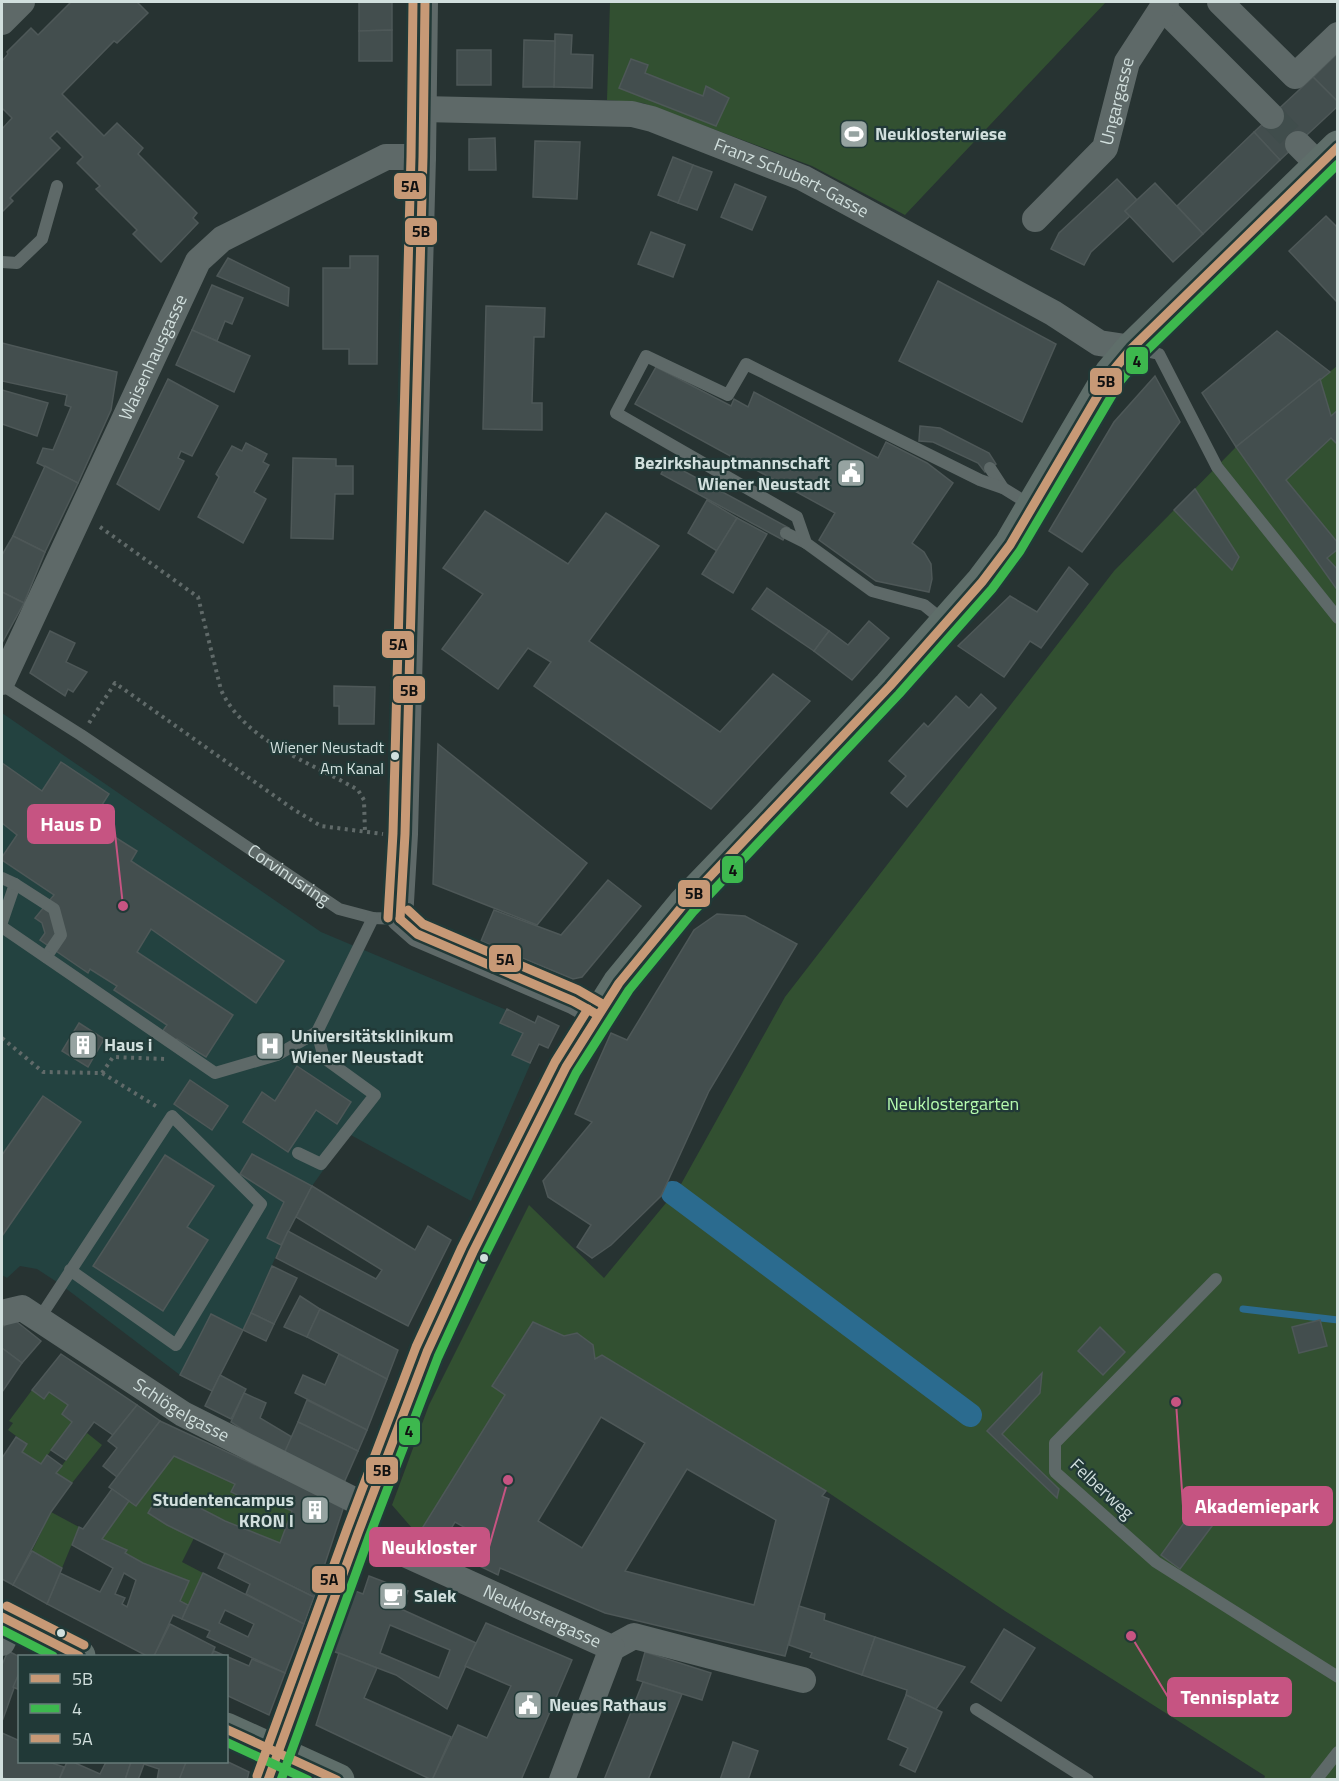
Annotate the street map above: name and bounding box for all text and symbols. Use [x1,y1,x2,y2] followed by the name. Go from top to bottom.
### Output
[1092,54,1141,148] street label: Ungargasse
[838,118,870,150] sports icon: Neuklosterwiese
[875,120,1007,147] place label: Neuklosterwiese
[710,131,874,224] street label: Franz Schubert-Gasse
[393,172,427,200] line badge: 5A
[401,174,420,198] text: 5A
[404,217,438,246] line badge: 5B
[412,219,431,243] text: 5B
[112,290,194,425] street label: Waisenhausgasse
[1125,346,1149,375] line badge: 4
[1133,349,1142,373] text: 4
[1089,367,1123,396] line badge: 5B
[1097,369,1116,393] text: 5B
[634,449,830,497] place label: Bezirkshauptmannschaft Wiener Neustadt
[835,457,867,489] public building icon: Bezirkshauptmannschaft Wiener Neustadt
[381,630,415,659] line badge: 5A
[389,632,408,656] text: 5A
[392,675,426,704] line badge: 5B
[400,678,419,702] text: 5B
[270,735,384,780] place label: Wiener Neustadt Am Kanal
[389,750,401,762] marker: Wiener Neustadt Am Kanal
[28,805,114,843] callout: Haus D
[40,808,102,839] text: Haus D
[242,837,336,912] street label: Corvinusring
[721,855,744,884] line badge: 4
[729,858,738,882] text: 4
[677,879,711,908] line badge: 5B
[685,881,704,905] text: 5B
[488,944,522,973] line badge: 5A
[496,947,515,971] text: 5A
[291,1022,454,1070] place label: Universitätsklinikum Wiener Neustadt
[67,1029,99,1061] building icon: Haus i
[254,1030,286,1062] hospital icon: Universitätsklinikum Wiener Neustadt
[104,1031,152,1058] place label: Haus i
[887,1090,1019,1117] park label: Neuklostergarten
[478,1252,490,1264] unlabelled marker
[128,1371,234,1448] street label: Schlögelgasse
[398,1417,421,1446] line badge: 4
[405,1419,414,1443] text: 4
[1064,1452,1140,1525] street label: Felberweg
[365,1456,399,1485] line badge: 5B
[373,1458,392,1482] text: 5B
[153,1486,294,1534] place label: Studentencampus KRON I
[1183,1487,1332,1525] callout: Akademiepark
[1195,1490,1320,1521] text: Akademiepark
[299,1494,331,1526] building icon: Studentencampus KRON I
[370,1528,489,1566] callout: Neukloster
[381,1531,477,1562] text: Neukloster
[311,1565,346,1594] line badge: 5A
[320,1567,339,1591] text: 5A
[479,1577,606,1654] street label: Neuklostergasse
[377,1580,409,1612] cafe icon: Salek
[414,1582,457,1609] place label: Salek
[55,1627,67,1639] unlabelled marker
[18,1655,228,1763] legend
[72,1665,93,1692] text: 5B
[1168,1678,1291,1716] callout: Tennisplatz
[1181,1681,1279,1712] text: Tennisplatz
[512,1689,544,1721] public building icon: Neues Rathaus
[549,1691,667,1718] place label: Neues Rathaus
[72,1695,82,1722] text: 4
[72,1725,93,1752] text: 5A

